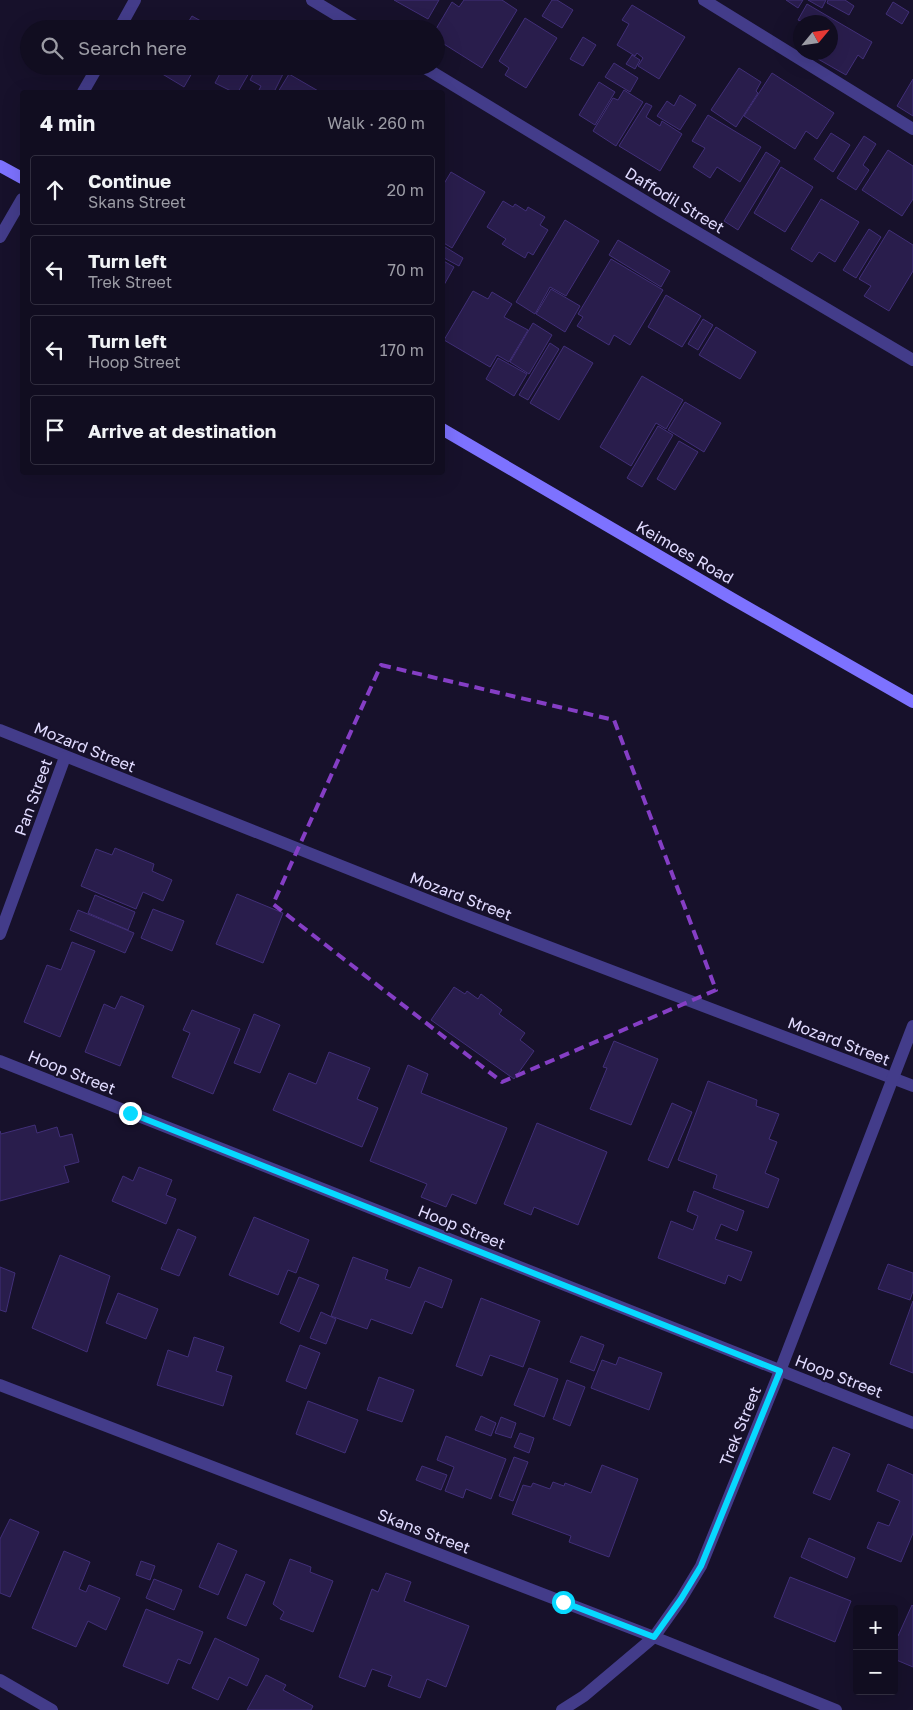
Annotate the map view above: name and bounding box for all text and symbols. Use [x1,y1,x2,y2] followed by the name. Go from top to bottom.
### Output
[793,15,838,60] north arrow
[20,20,445,75] search box
[38,34,66,62] icon: search
[78,36,187,59] text: Search here
[40,110,95,136] text: 4 min
[327,113,425,133] text: Walk · 260 m
[622,163,728,237] street label: Daffodil Street
[88,169,171,192] text: Continue
[41,176,69,204] icon: ahead
[387,180,424,200] text: 20 m
[88,192,186,212] text: Skans Street
[88,249,167,272] text: Turn left
[41,256,69,284] icon: left
[387,260,424,280] text: 70 m
[88,272,172,292] text: Trek Street
[88,329,167,352] text: Turn left
[41,336,69,364] icon: left
[380,340,424,360] text: 170 m
[88,352,181,372] text: Hoop Street
[41,416,69,444] icon: arrive
[88,419,276,442] text: Arrive at destination
[633,516,737,588] street label: Keimoes Road
[31,718,139,776] street label: Mozard Street
[10,756,56,838] street label: Pan Street
[407,867,515,925] street label: Mozard Street
[785,1012,893,1070] street label: Mozard Street
[25,1045,119,1099] street label: Hoop Street
[119,1102,142,1125] route end
[415,1200,509,1254] street label: Hoop Street
[792,1350,886,1402] street label: Hoop Street
[715,1383,765,1469] street label: Trek Street
[375,1504,473,1558] street label: Skans Street
[552,1591,575,1614] route start
[853,1605,898,1695] map controls
[853,1605,898,1650] button: +
[853,1650,898,1695] button: −

